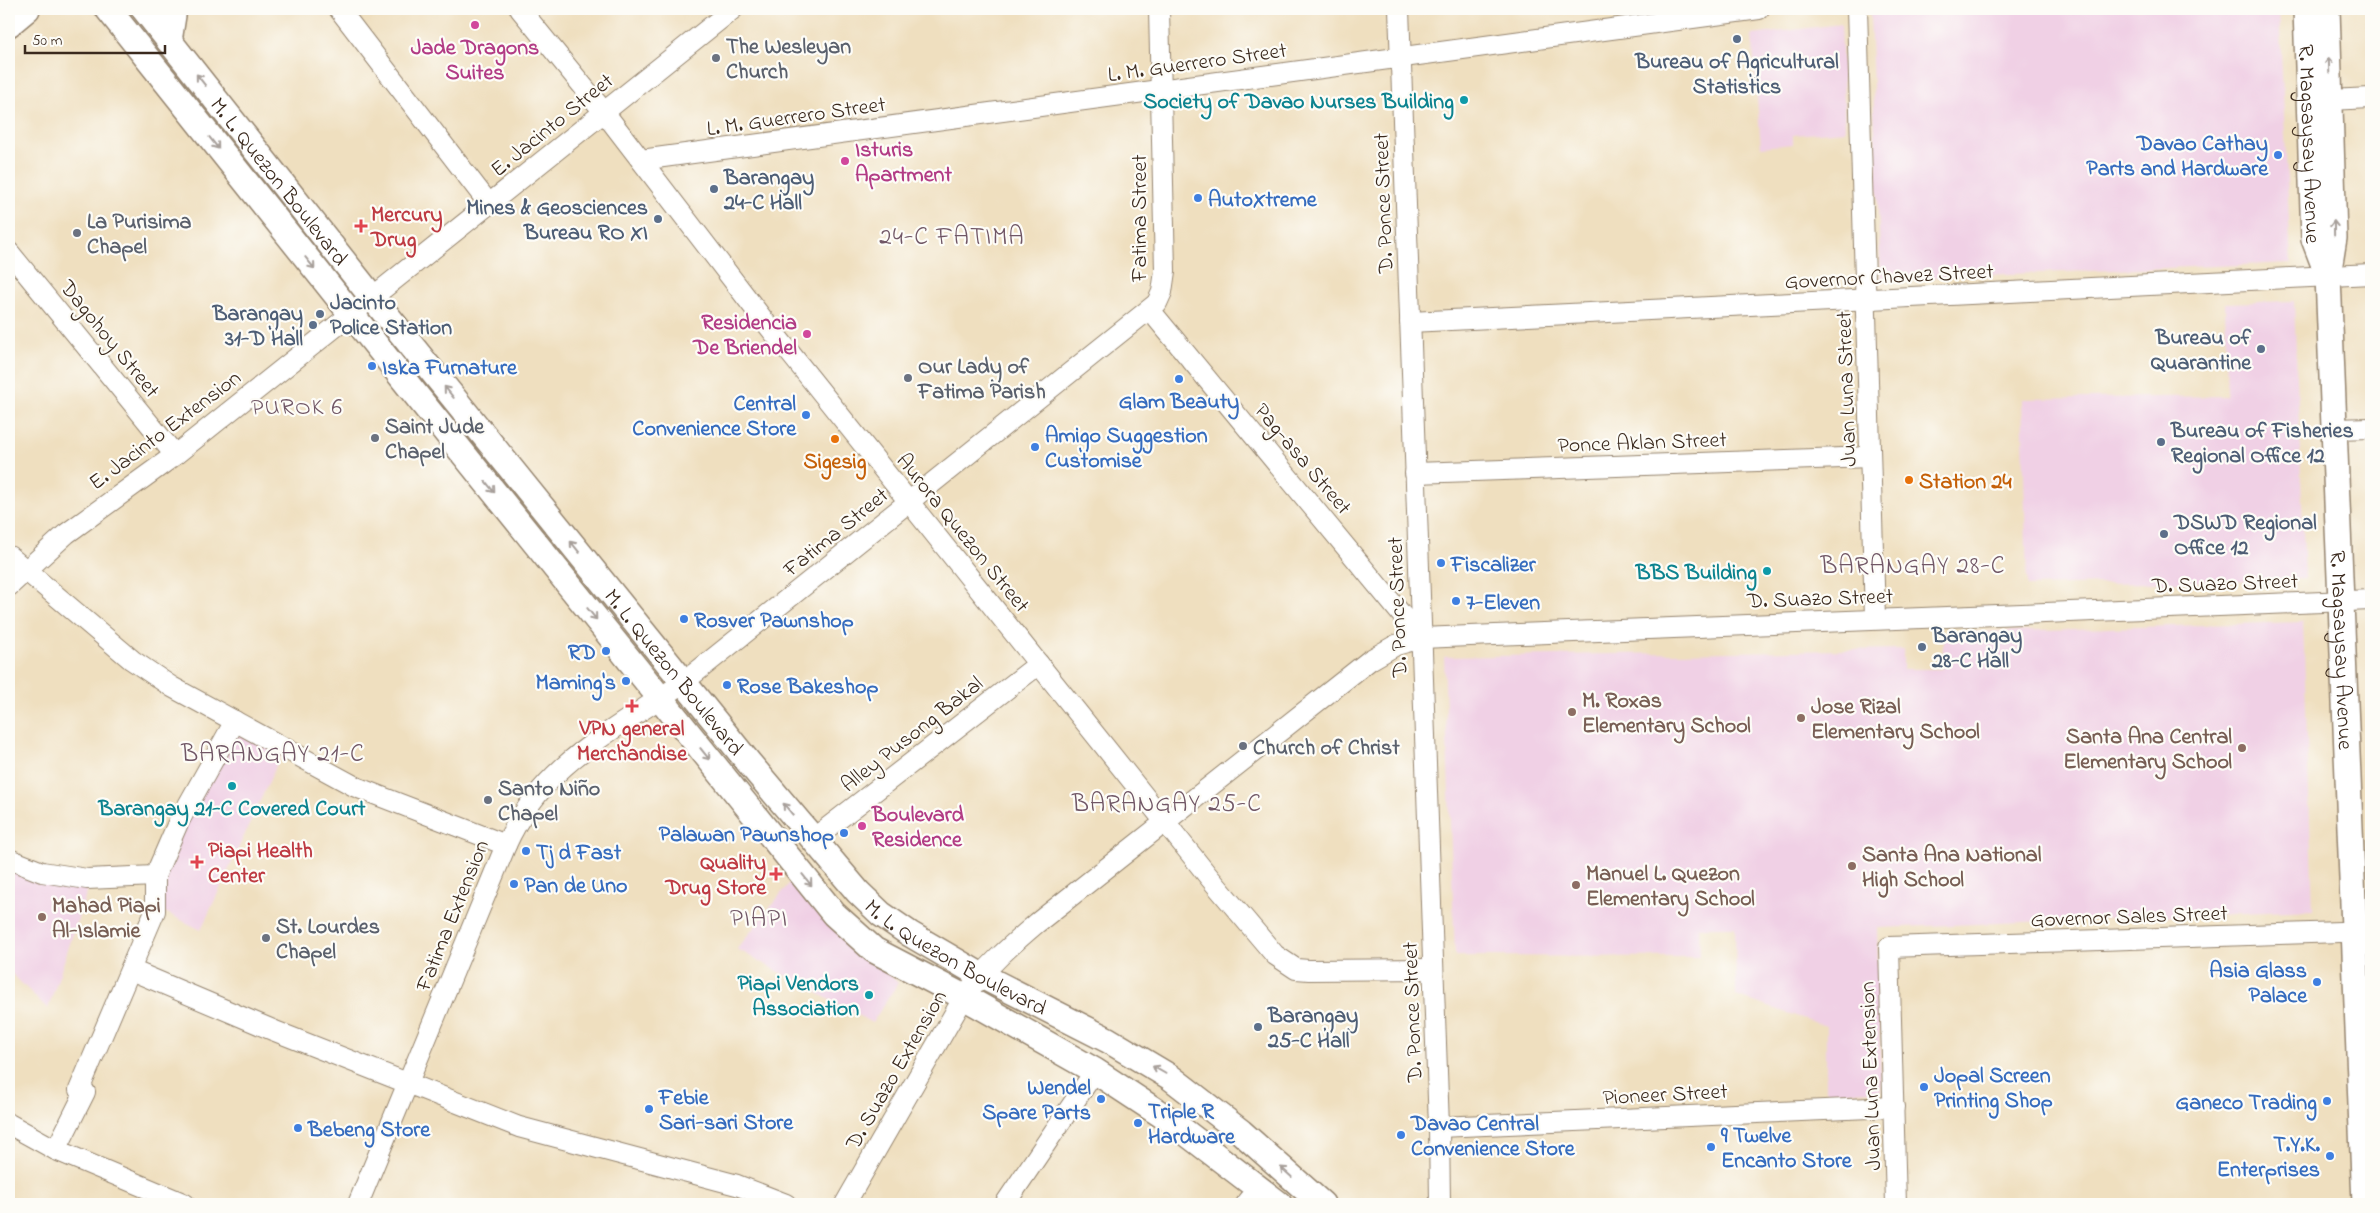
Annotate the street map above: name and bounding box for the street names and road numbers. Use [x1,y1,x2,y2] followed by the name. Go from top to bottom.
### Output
[1106,35,1290,92] street label: L. M. Guerrero Street
[2288,44,2327,244] street label: R. Magsaysay Avenue
[484,66,622,186] street label: E. Jacinto Street
[705,89,889,146] street label: L. M. Guerrero Street
[201,91,354,274] street label: M. L. Quezon Boulevard
[1367,132,1403,275] street label: D. Ponce Street
[1125,154,1157,283] street label: Fatima Street
[1784,257,1995,299] street label: Governor Chavez Street
[50,273,167,407] street label: Dagohoy Street
[1829,310,1867,467] street label: Juan Luna Street
[83,363,249,499] street label: E. Jacinto Extension
[1245,397,1358,524] street label: Pag-asa Street
[1557,425,1728,463] street label: Ponce Aklan Street
[887,447,1037,621] street label: Aurora Quezon Street
[777,480,897,586] street label: Fatima Street
[1381,536,1417,679] street label: D. Ponce Street
[2320,550,2360,751] street label: R. Magsaysay Avenue
[2150,566,2299,604] street label: D. Suazo Street
[1745,581,1894,619] street label: D. Suazo Street
[595,583,750,764] street label: M. L. Quezon Boulevard
[835,669,992,802] street label: Alley Pusong Bakal
[408,836,499,998] street label: Fatima Extension
[856,893,1052,1025] street label: M. L. Quezon Boulevard
[2030,899,2229,937] street label: Governor Sales Street
[1396,941,1432,1084] street label: D. Ponce Street
[1853,981,1891,1171] street label: Juan Luna Extension
[838,985,956,1157] street label: D. Suazo Extension
[1602,1077,1729,1115] street label: Pioneer Street

